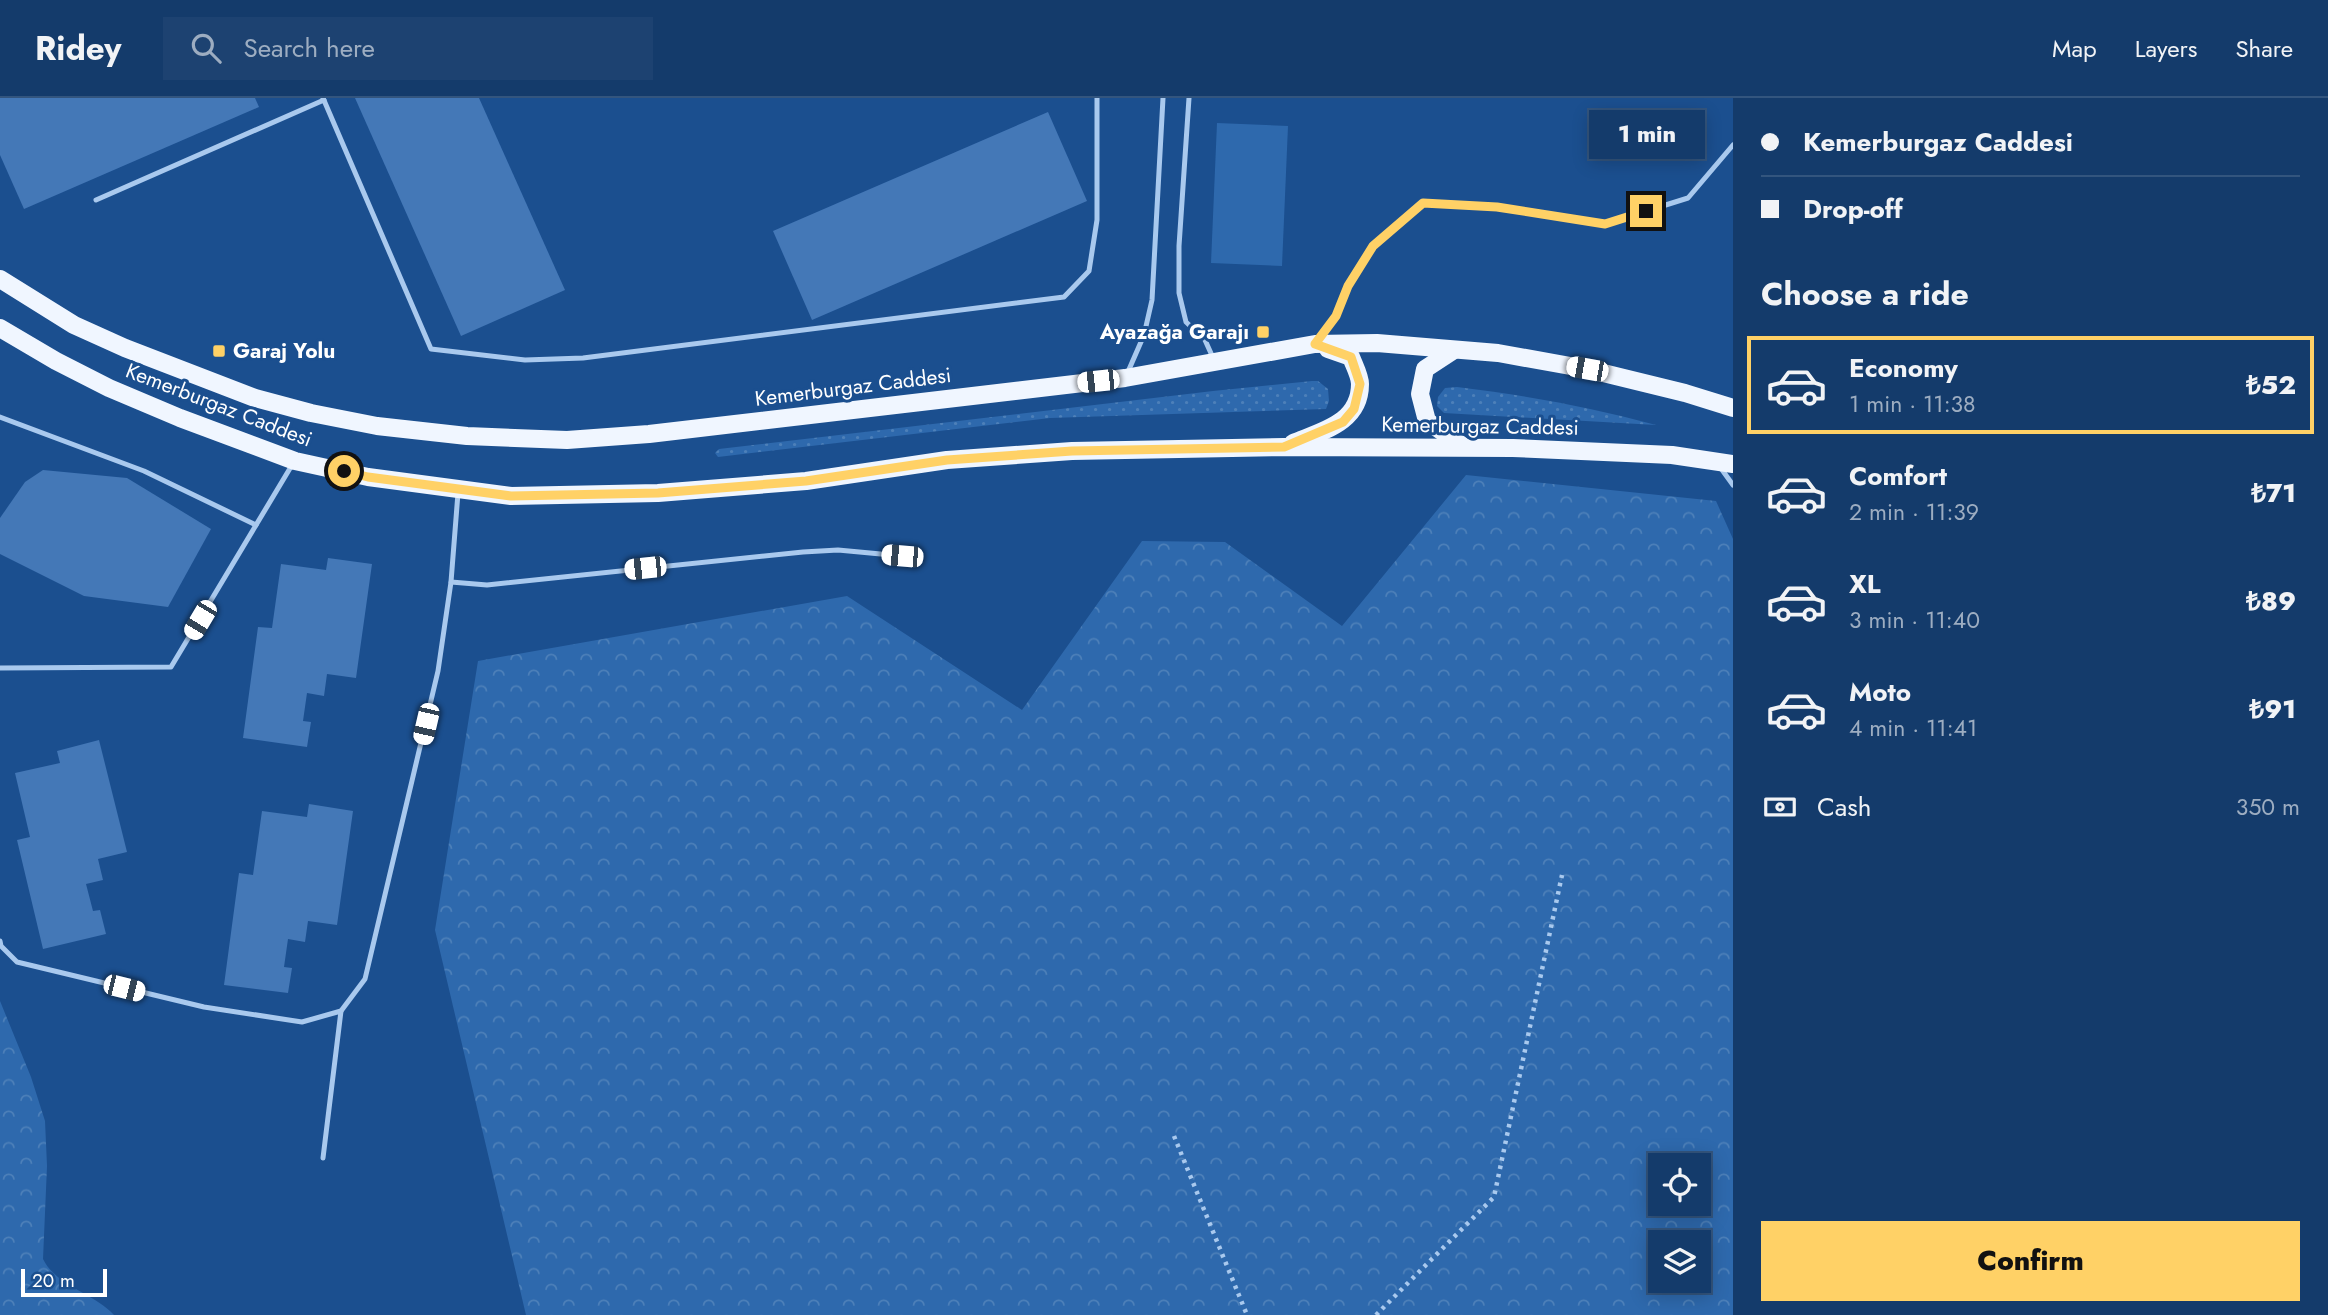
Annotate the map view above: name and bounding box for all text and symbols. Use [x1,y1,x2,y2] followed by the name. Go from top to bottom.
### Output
[163,17,653,80] search box
[35,25,121,72] text: Ridey
[187,29,225,67] icon: search
[243,29,375,67] text: Search here
[2052,31,2097,66] text: Map
[2135,31,2197,66] text: Layers
[2235,31,2293,66] text: Share
[1588,109,1704,158] callout: 1 min
[1618,117,1676,151] text: 1 min
[1803,123,2073,161] text: Kemerburgaz Caddesi
[1803,190,1903,228] text: Drop-off
[1630,195,1662,227] route end
[1761,271,1969,317] text: Choose a ride
[1099,317,1249,347] place label: Ayazağa Garajı
[1255,324,1271,340] marker: Ayazağa Garajı
[233,336,335,366] place label: Garaj Yolu
[211,343,227,359] marker: Garaj Yolu
[1849,349,1958,387] text: Economy
[1765,354,1828,417] icon: car
[1565,355,1610,383] car
[121,356,317,454] street label: Kemerburgaz Caddesi
[753,360,953,414] street label: Kemerburgaz Caddesi
[2246,366,2296,404] text: ₺52
[1077,368,1120,394] car
[1849,387,1976,421] text: 1 min · 11:38
[1381,409,1579,443] street label: Kemerburgaz Caddesi
[328,455,360,487] route start
[1849,457,1947,495] text: Comfort
[1765,462,1828,525] icon: car
[2251,474,2296,512] text: ₺71
[1849,495,1979,529] text: 2 min · 11:39
[881,544,924,568] car
[624,555,667,581] car
[1849,565,1881,603] text: XL
[1765,570,1828,633] icon: car
[2246,582,2296,620] text: ₺89
[181,597,220,643] car
[1849,603,1980,637] text: 3 min · 11:40
[1849,673,1911,711] text: Moto
[1765,678,1828,741] icon: car
[2249,690,2296,728] text: ₺91
[412,701,441,747] car
[1849,711,1977,745] text: 4 min · 11:41
[1761,788,1799,826] icon: cash
[1817,788,1871,826] text: Cash
[2236,790,2300,824] text: 350 m
[102,973,147,1003] car
[1648,1153,1711,1293] map controls
[1648,1153,1711,1216] button: locate
[1761,1221,2300,1301] button: Confirm
[1648,1230,1711,1293] button: layers
[21,1266,107,1298] scale bar
[32,1267,75,1294] text: 20 m

